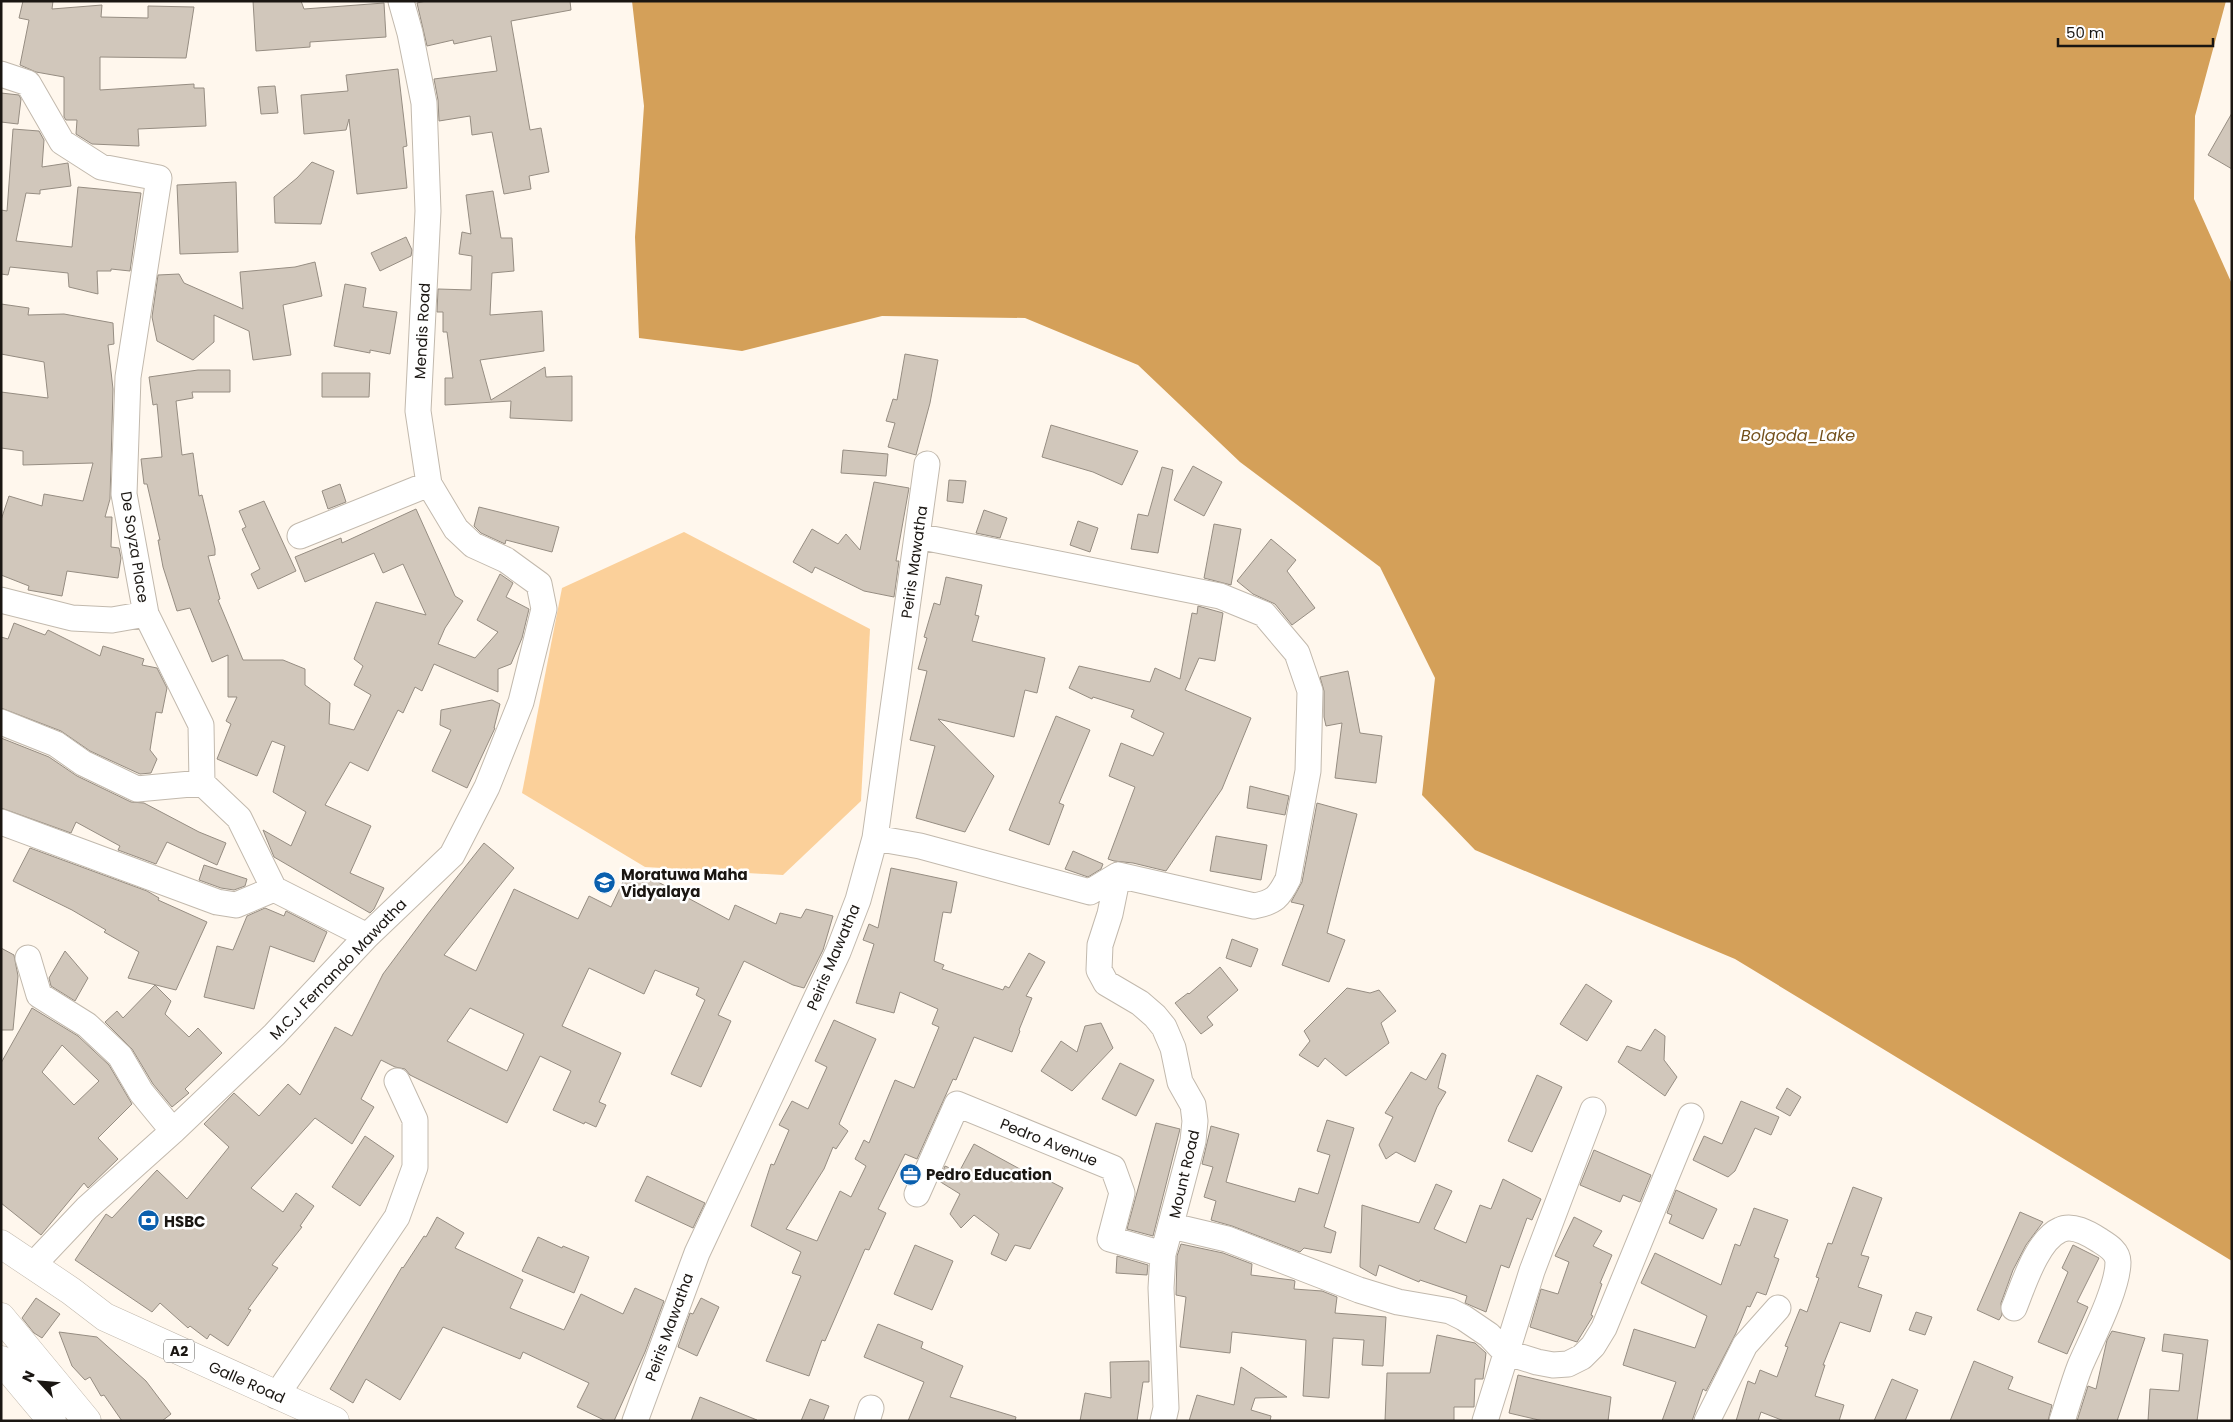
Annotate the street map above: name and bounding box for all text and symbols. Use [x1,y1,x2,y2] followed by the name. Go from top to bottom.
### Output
[2058,15,2213,47] scale bar
[2066,22,2104,43] text: 50 m
[409,282,435,380] street label: Mendis Road
[1741,424,1855,447] water label: Bolgoda_Lake
[116,490,154,604] street label: De Soyza Place
[896,504,932,620] street label: Peiris Mawatha
[621,864,748,902] place label: Moratuwa Maha Vidyalaya
[593,871,617,895] school or university icon: Moratuwa Maha Vidyalaya
[265,894,411,1044] street label: M.C.J Fernando Mawatha
[801,901,865,1013] street label: Peiris Mawatha
[997,1113,1101,1171] street label: Pedro Avenue
[1164,1128,1204,1220] street label: Mount Road
[898,1162,922,1186] office icon: Pedro Education
[926,1164,1052,1185] place label: Pedro Education
[136,1209,160,1233] bank icon: HSBC
[164,1211,206,1232] place label: HSBC
[640,1270,698,1384] street label: Peiris Mawatha
[164,1340,194,1362] road number: A2
[206,1356,288,1408] street label: Galle Road
[15,1357,65,1407] north arrow
[17,1367,40,1385] text: N

